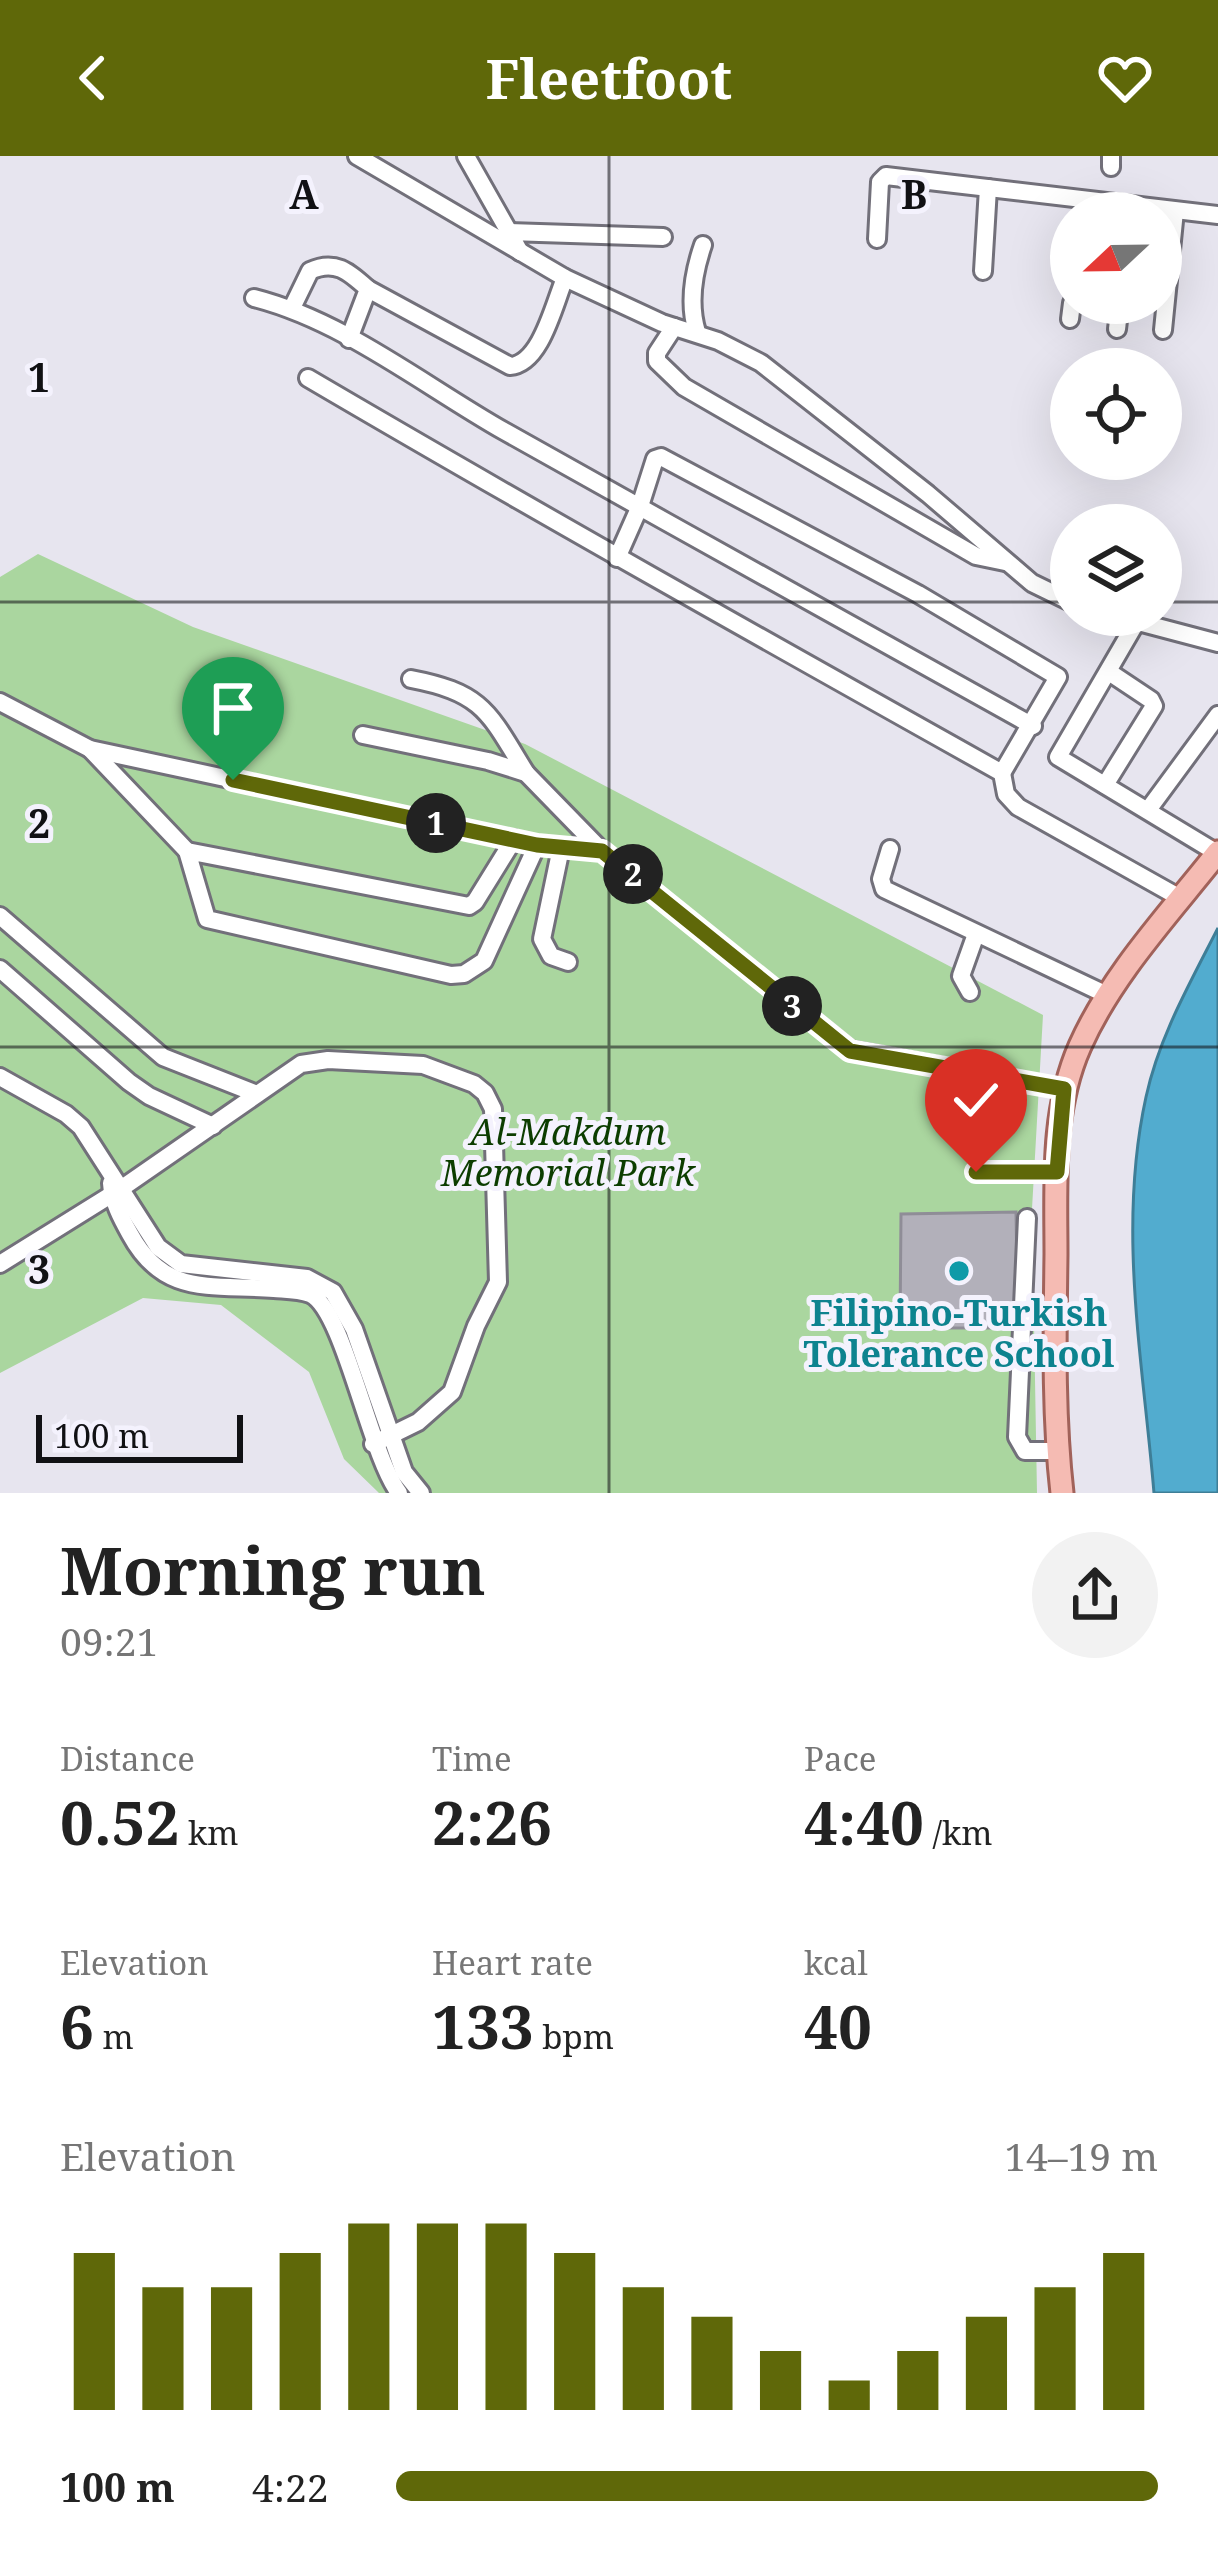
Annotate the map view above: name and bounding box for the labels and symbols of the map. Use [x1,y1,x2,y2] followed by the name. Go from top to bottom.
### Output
[289,167,319,220] text: A
[901,167,927,220] text: B
[1050,192,1182,324] north arrow
[28,350,50,403] text: 1
[182,657,284,780] pin
[406,793,466,853] pin: 1
[28,796,50,849] text: 2
[603,844,663,904] pin: 2
[762,976,822,1036] pin: 3
[925,1049,1027,1172] pin
[440,1107,696,1197] park label: Al-Makdum Memorial Park
[28,1242,50,1295] text: 3
[946,1258,972,1284] marker: Filipino-Turkish Tolerance School
[804,1288,1115,1378] place label: Filipino-Turkish Tolerance School
[36,1409,243,1462] scale bar

